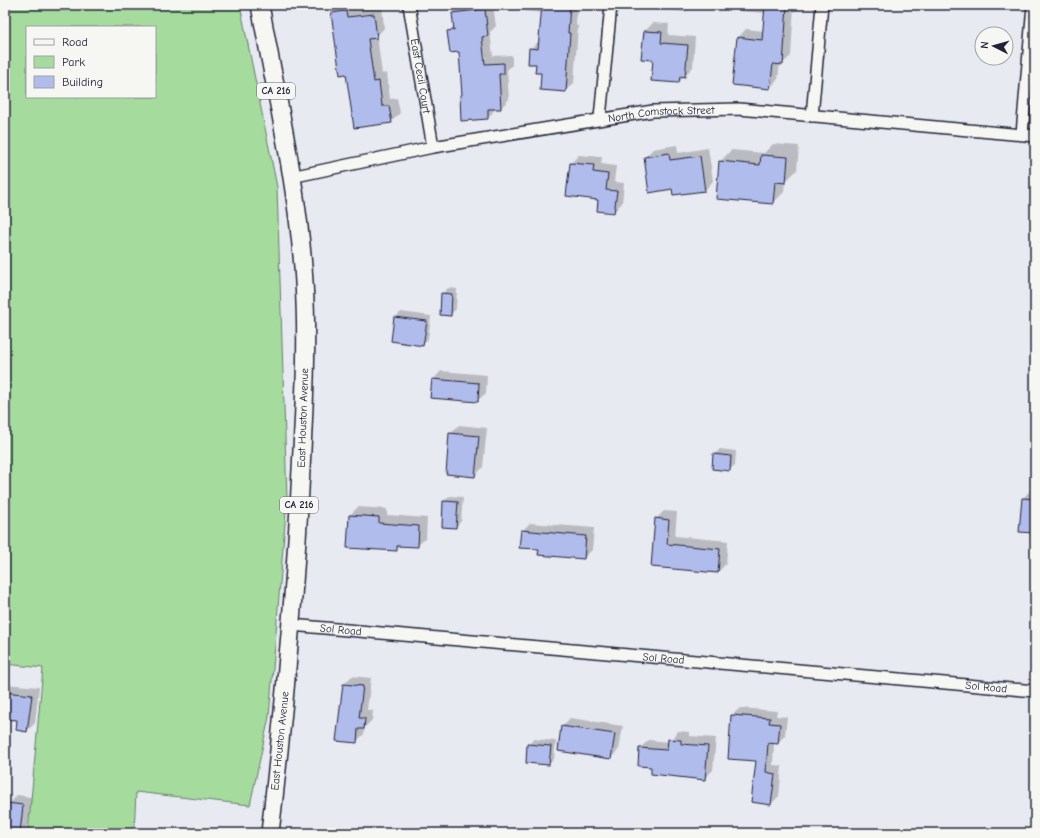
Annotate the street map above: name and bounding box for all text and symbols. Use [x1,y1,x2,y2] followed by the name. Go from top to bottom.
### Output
[26,26,156,98] legend
[974,26,1014,66] north arrow
[62,35,88,49] text: Road
[408,38,434,115] street label: East Cecil Court
[978,41,991,49] text: N
[62,55,85,69] text: Park
[62,75,103,89] text: Building
[257,83,295,99] road number: CA 216
[607,103,715,125] street label: North Comstock Street
[295,368,311,468] street label: East Houston Avenue
[280,497,318,513] road number: CA 216
[319,621,362,638] street label: Sol Road
[642,650,685,666] street label: Sol Road
[965,678,1008,695] street label: Sol Road
[268,690,292,791] street label: East Houston Avenue

